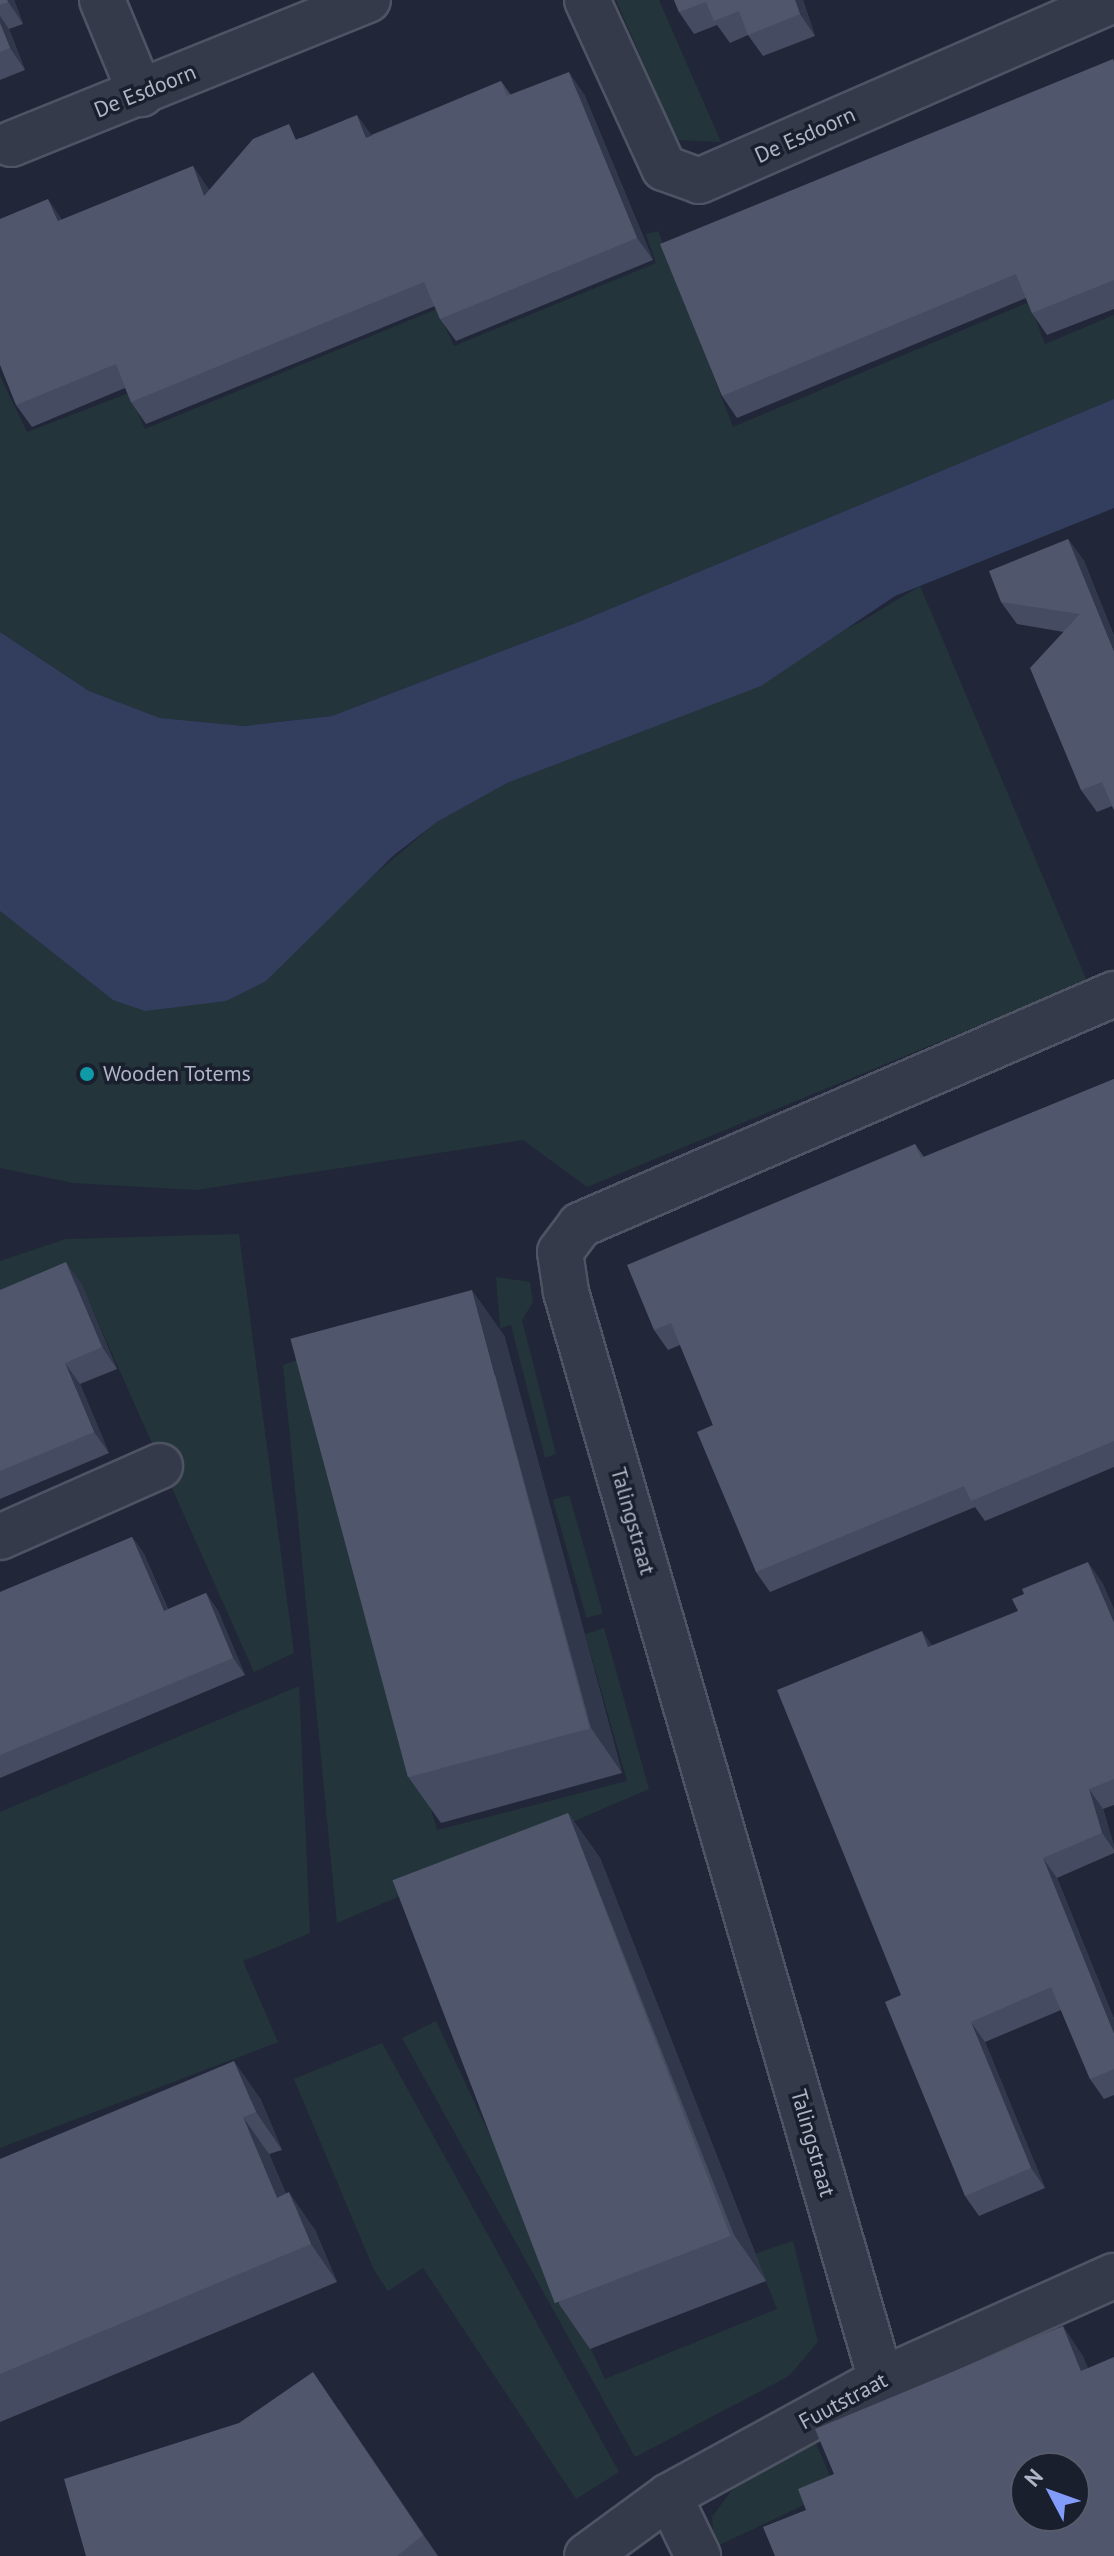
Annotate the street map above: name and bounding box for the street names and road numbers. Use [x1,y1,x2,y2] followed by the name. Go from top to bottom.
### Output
[90,59,200,123] street label: De Esdoorn
[751,101,859,169] street label: De Esdoorn
[605,1464,661,1578] street label: Talingstraat
[785,2086,841,2200] street label: Talingstraat
[794,2367,892,2435] street label: Fuutstraat

